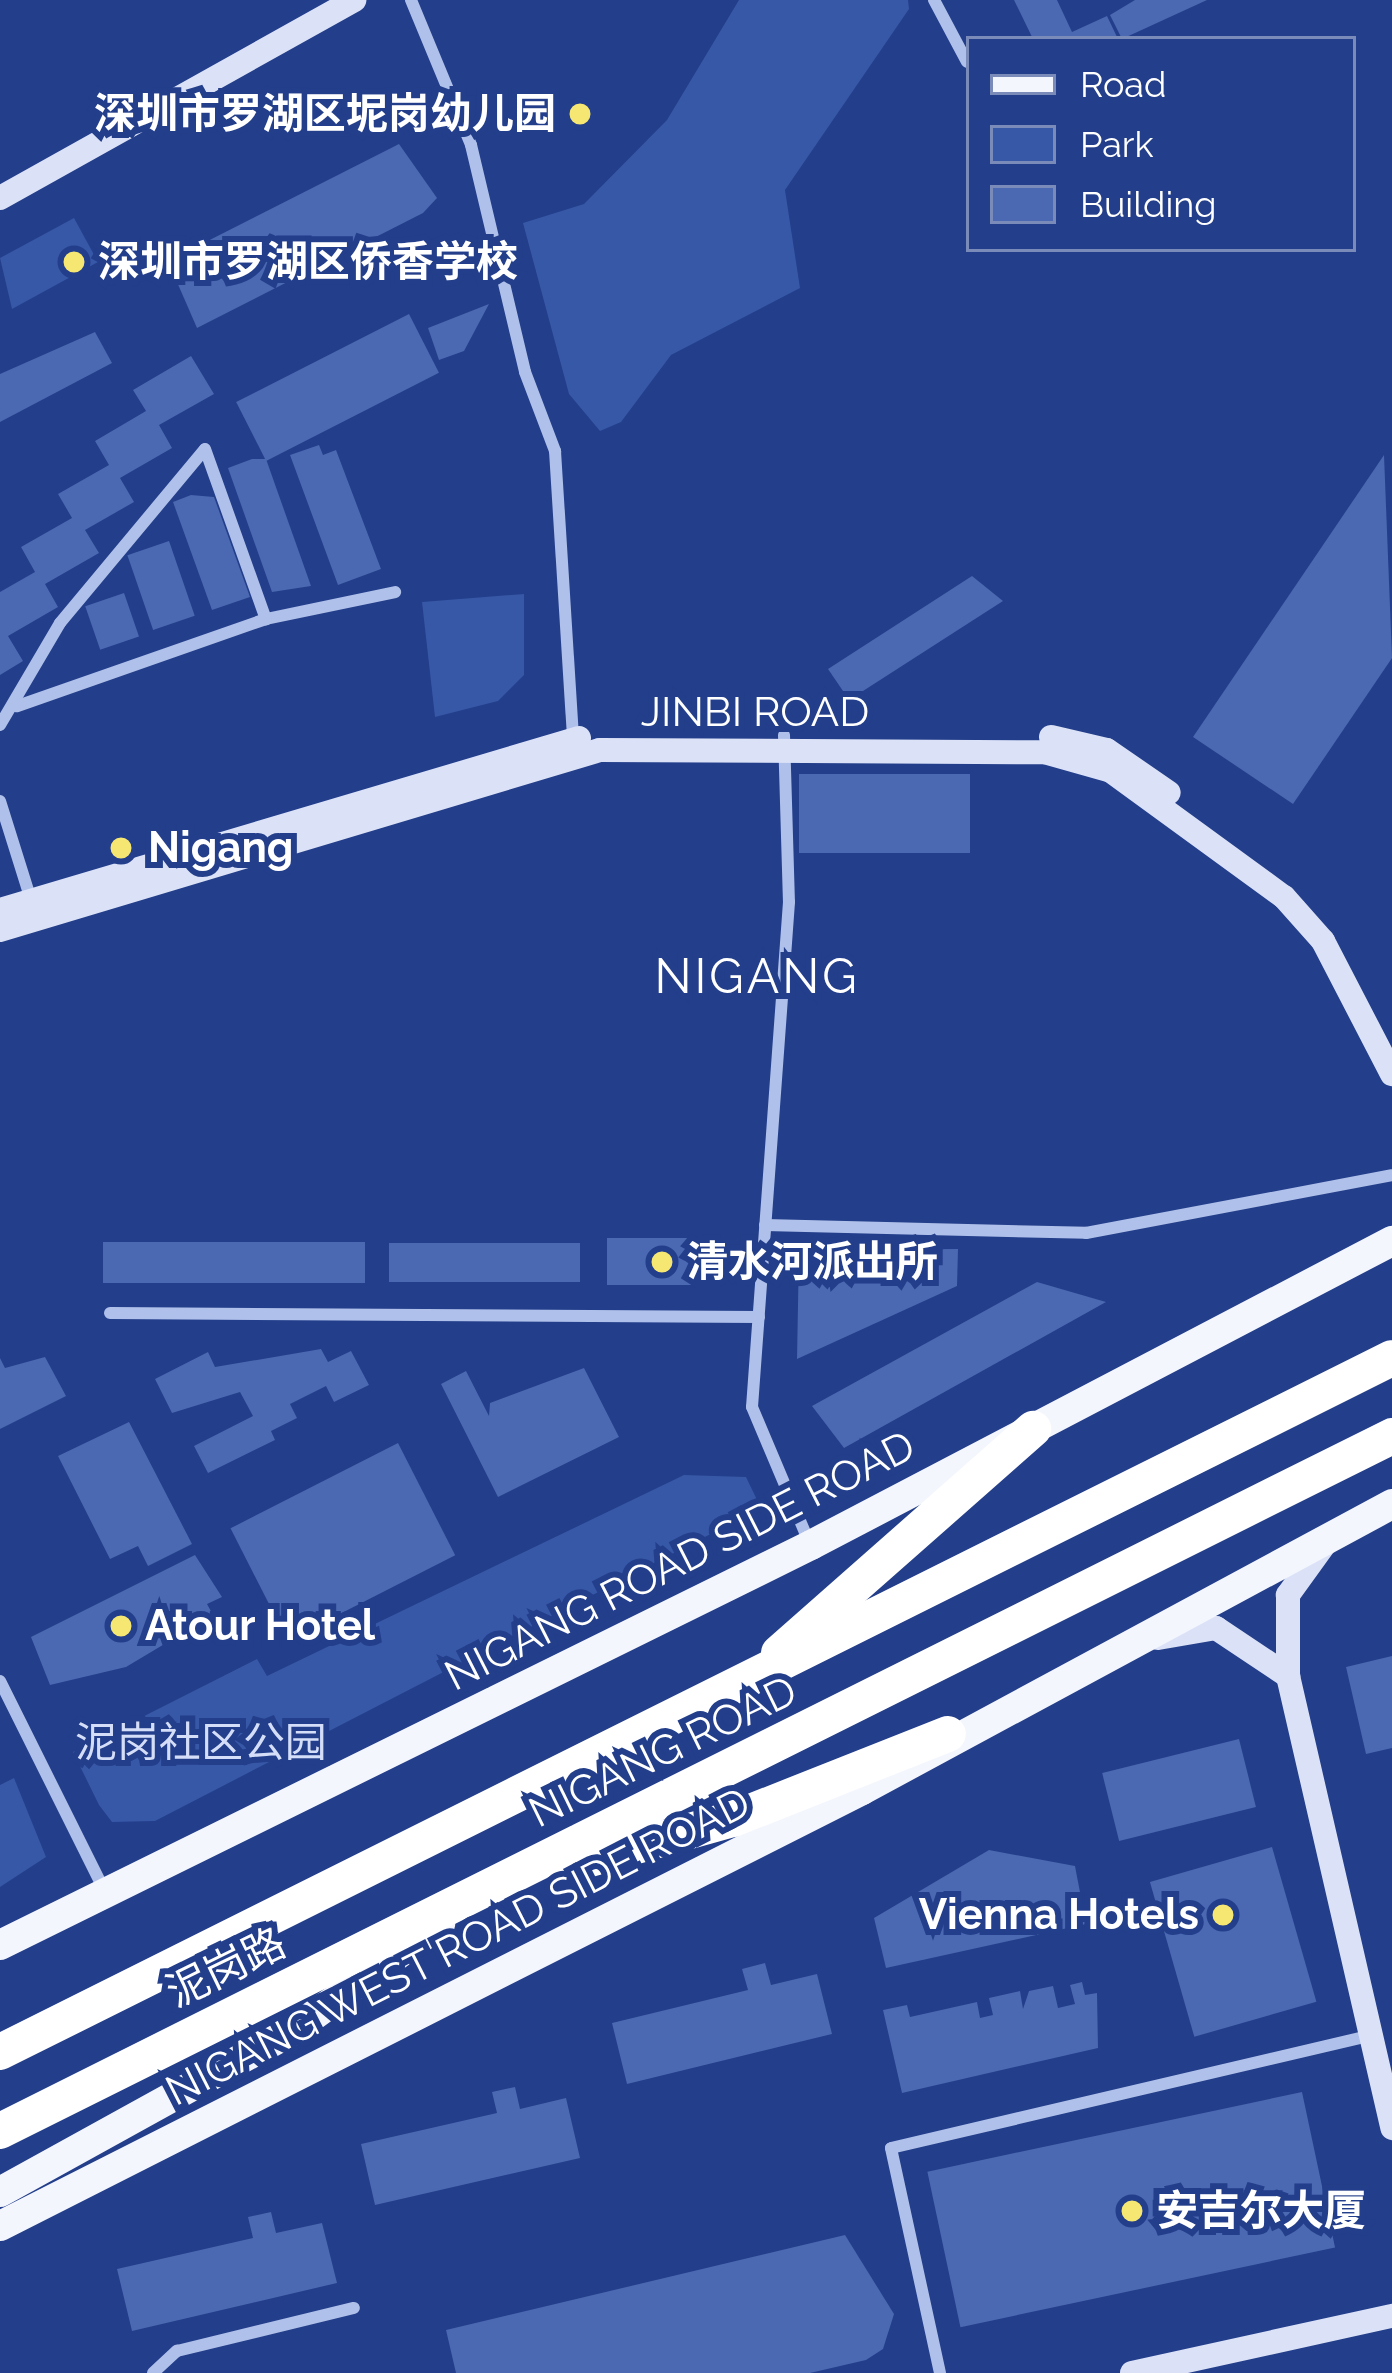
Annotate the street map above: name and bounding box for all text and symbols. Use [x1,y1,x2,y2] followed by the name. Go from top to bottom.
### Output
[966,36,1356,252] legend
[1080,63,1166,105] text: Road
[94,89,556,139] place label: 深圳市罗湖区坭岗幼儿园
[567,101,593,127] marker: 深圳市罗湖区坭岗幼儿园
[1080,123,1154,165] text: Park
[1080,183,1216,225] text: Building
[98,237,518,287] place label: 深圳市罗湖区侨香学校
[61,249,87,275] marker: 深圳市罗湖区侨香学校
[641,687,869,737] street label: JINBI ROAD
[148,823,293,873] place label: Nigang
[105,832,137,864] marker: Nigang
[654,948,860,1006] district label: NIGANG
[686,1237,938,1287] place label: 清水河派出所
[649,1249,675,1275] marker: 清水河派出所
[437,1420,923,1702] street label: NIGANG ROAD SIDE ROAD
[145,1601,376,1651] place label: Atour Hotel
[108,1613,134,1639] marker: Atour Hotel
[521,1666,805,1838] street label: NIGANG ROAD
[75,1718,327,1768] park label: 泥岗社区公园
[156,1777,760,2117] street label: NIGANG WEST ROAD SIDE ROAD
[919,1890,1199,1940] place label: Vienna Hotels
[1210,1902,1236,1928] marker: Vienna Hotels
[158,1918,294,2018] street label: 泥岗路
[1156,2186,1366,2236] place label: 安吉尔大厦
[1119,2198,1145,2224] marker: 安吉尔大厦

